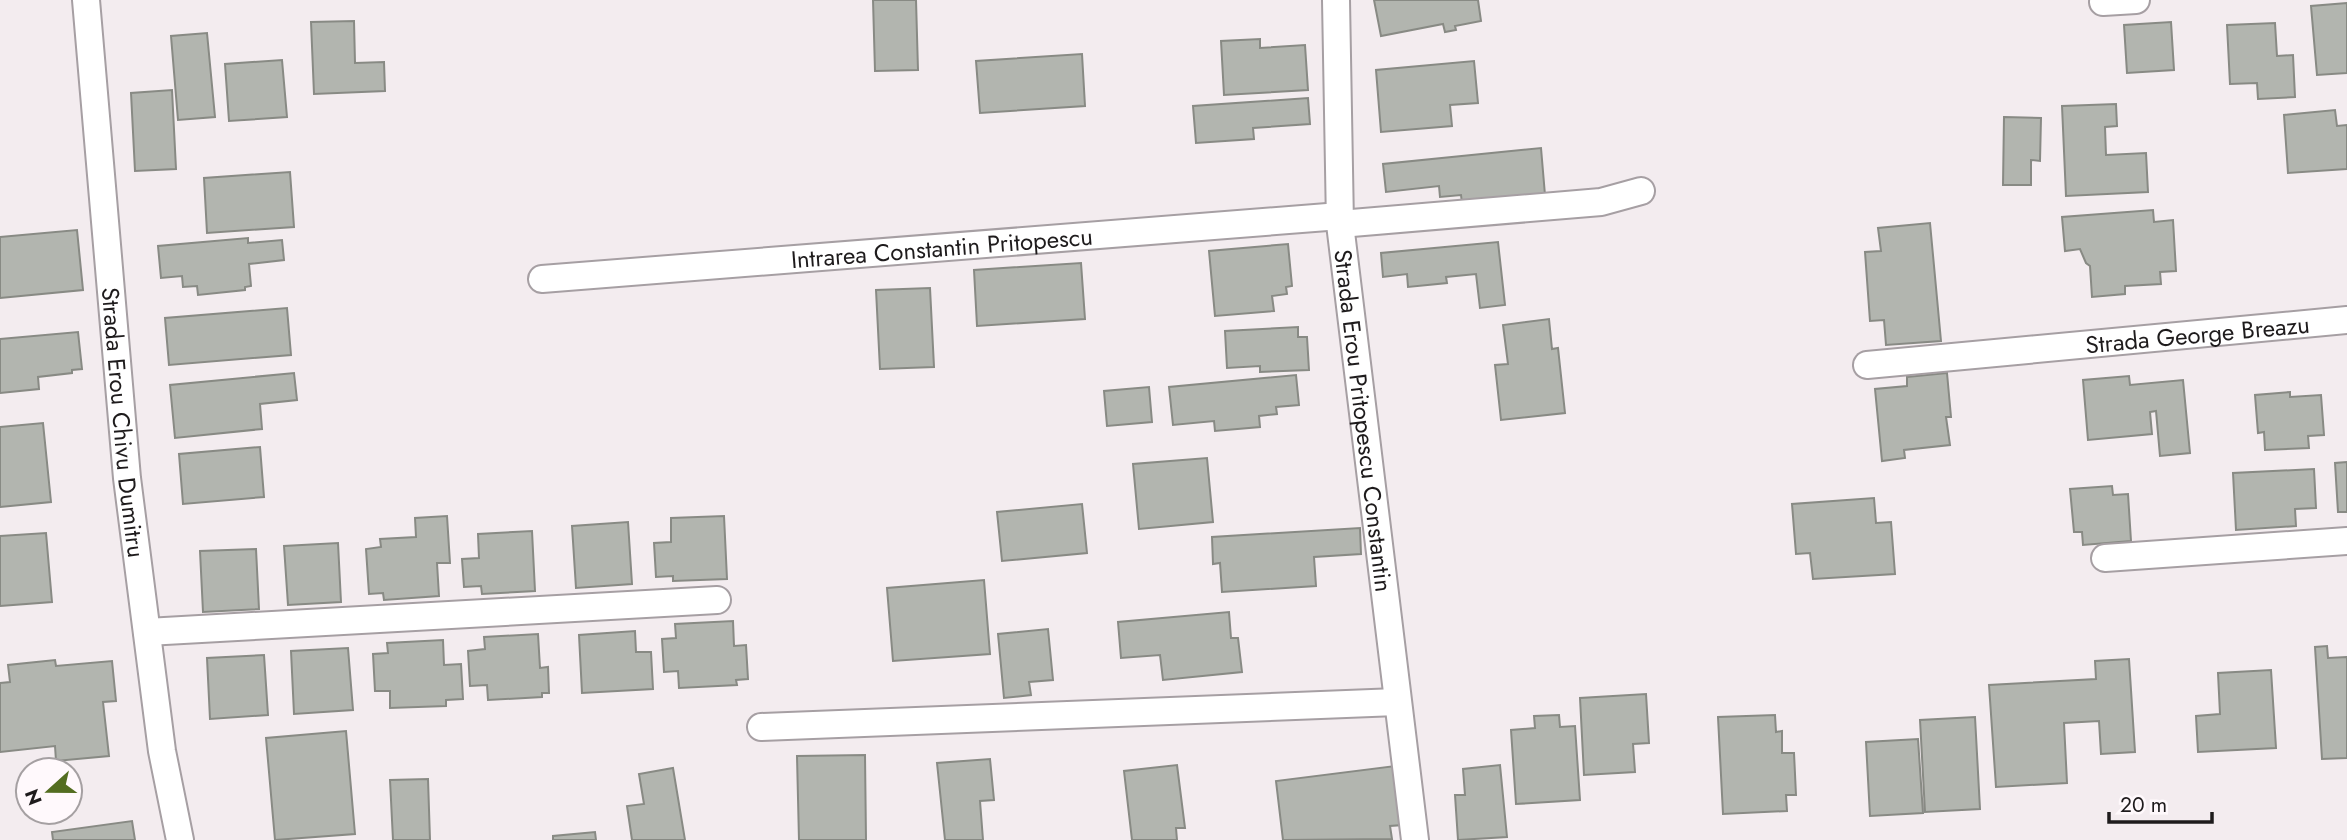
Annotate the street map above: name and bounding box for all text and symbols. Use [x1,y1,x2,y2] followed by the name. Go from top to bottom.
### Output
[790,218,1094,277] street label: Intrarea Constantin Pritopescu
[1326,247,1402,594] street label: Strada Erou Pritopescu Constantin
[93,286,155,560] street label: Strada Erou Chivu Dumitru
[2084,306,2311,362] street label: Strada George Breazu
[14,756,84,826] north arrow
[2109,780,2212,824] scale bar
[18,785,49,809] text: N
[2120,790,2167,820] text: 20 m

